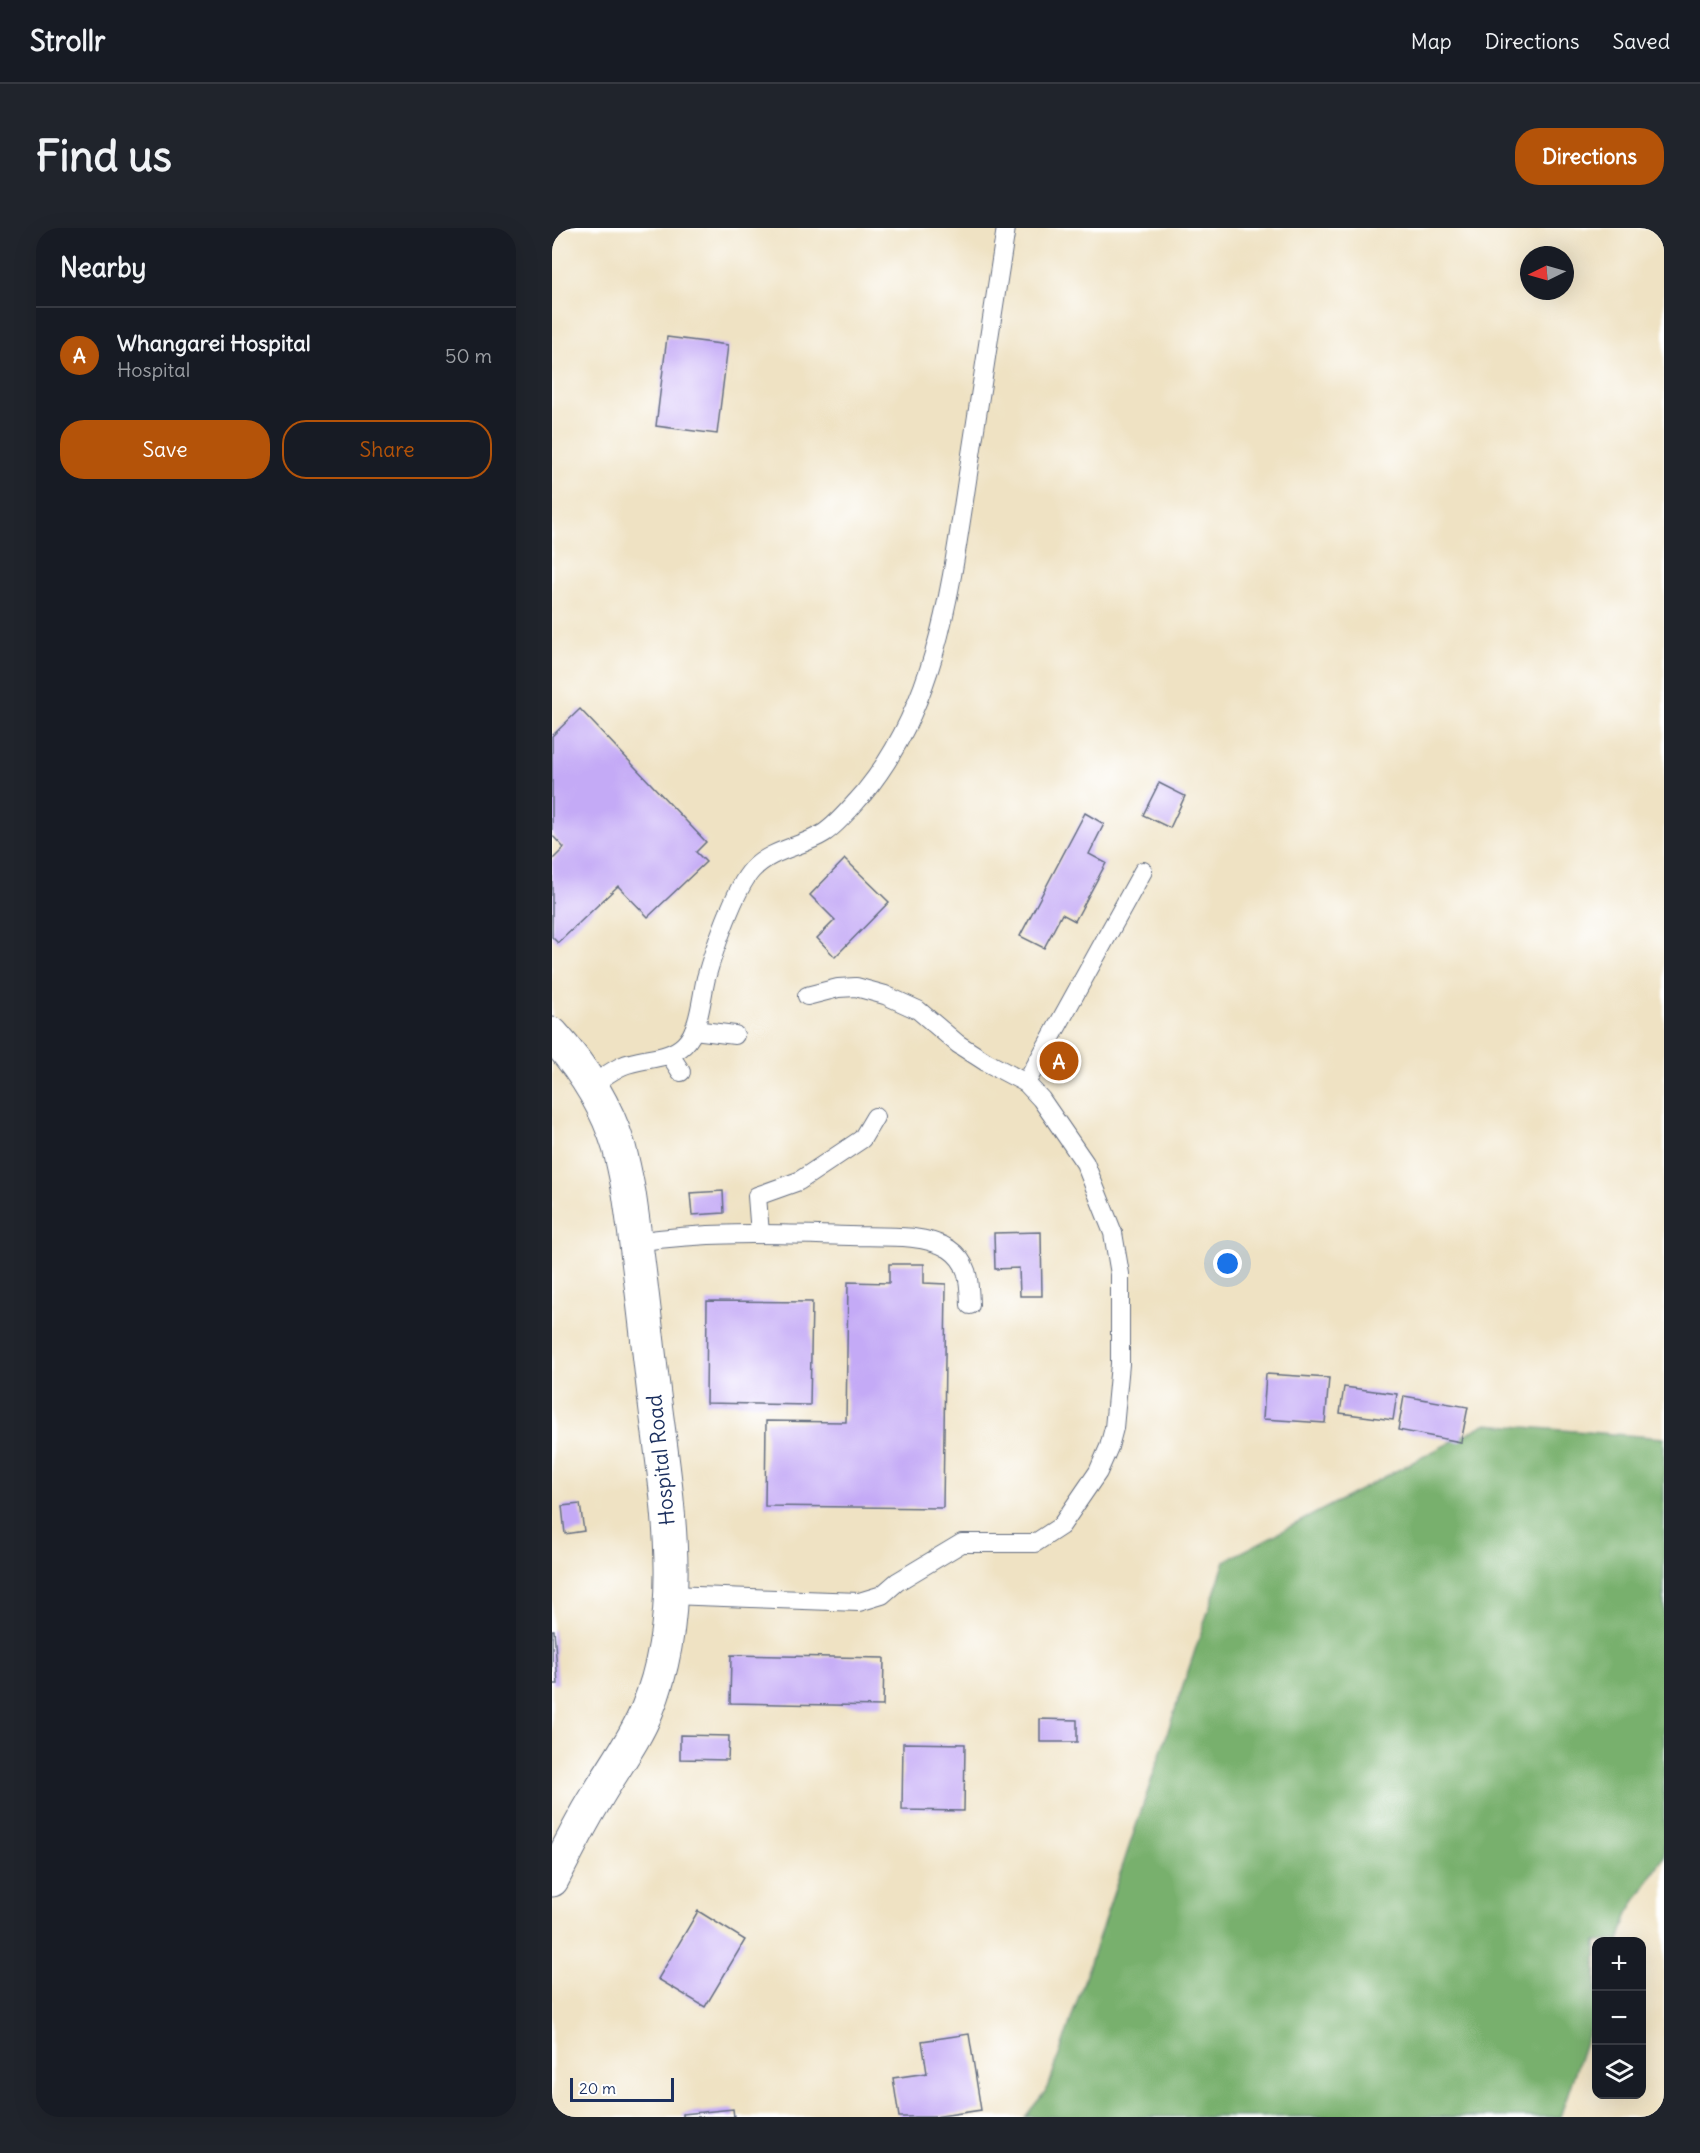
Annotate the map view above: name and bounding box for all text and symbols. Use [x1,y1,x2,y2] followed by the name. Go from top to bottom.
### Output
[30,23,105,59] text: Strollr
[1411,28,1452,55] text: Map
[1485,28,1579,55] text: Directions
[1612,28,1670,55] text: Saved
[1515,128,1664,185] button: Directions
[36,130,172,182] text: Find us
[1520,246,1574,300] north arrow
[60,251,146,284] text: Nearby
[117,329,311,357] text: Whangarei Hospital
[73,343,86,368] text: A
[445,343,492,368] text: 50 m
[117,357,190,382] text: Hospital
[60,420,270,479] button: Save
[282,420,492,479] button: Share
[1040,1038,1078,1084] pin: A
[1213,1249,1242,1278] your location
[640,1393,681,1527] street label: Hospital Road
[1592,1937,1646,2099] map controls
[1592,1937,1646,1991] button: +
[1592,1991,1646,2045] button: −
[1592,2045,1646,2099] button: layers
[570,2075,674,2102] scale bar
[579,2078,616,2098] text: 20 m

